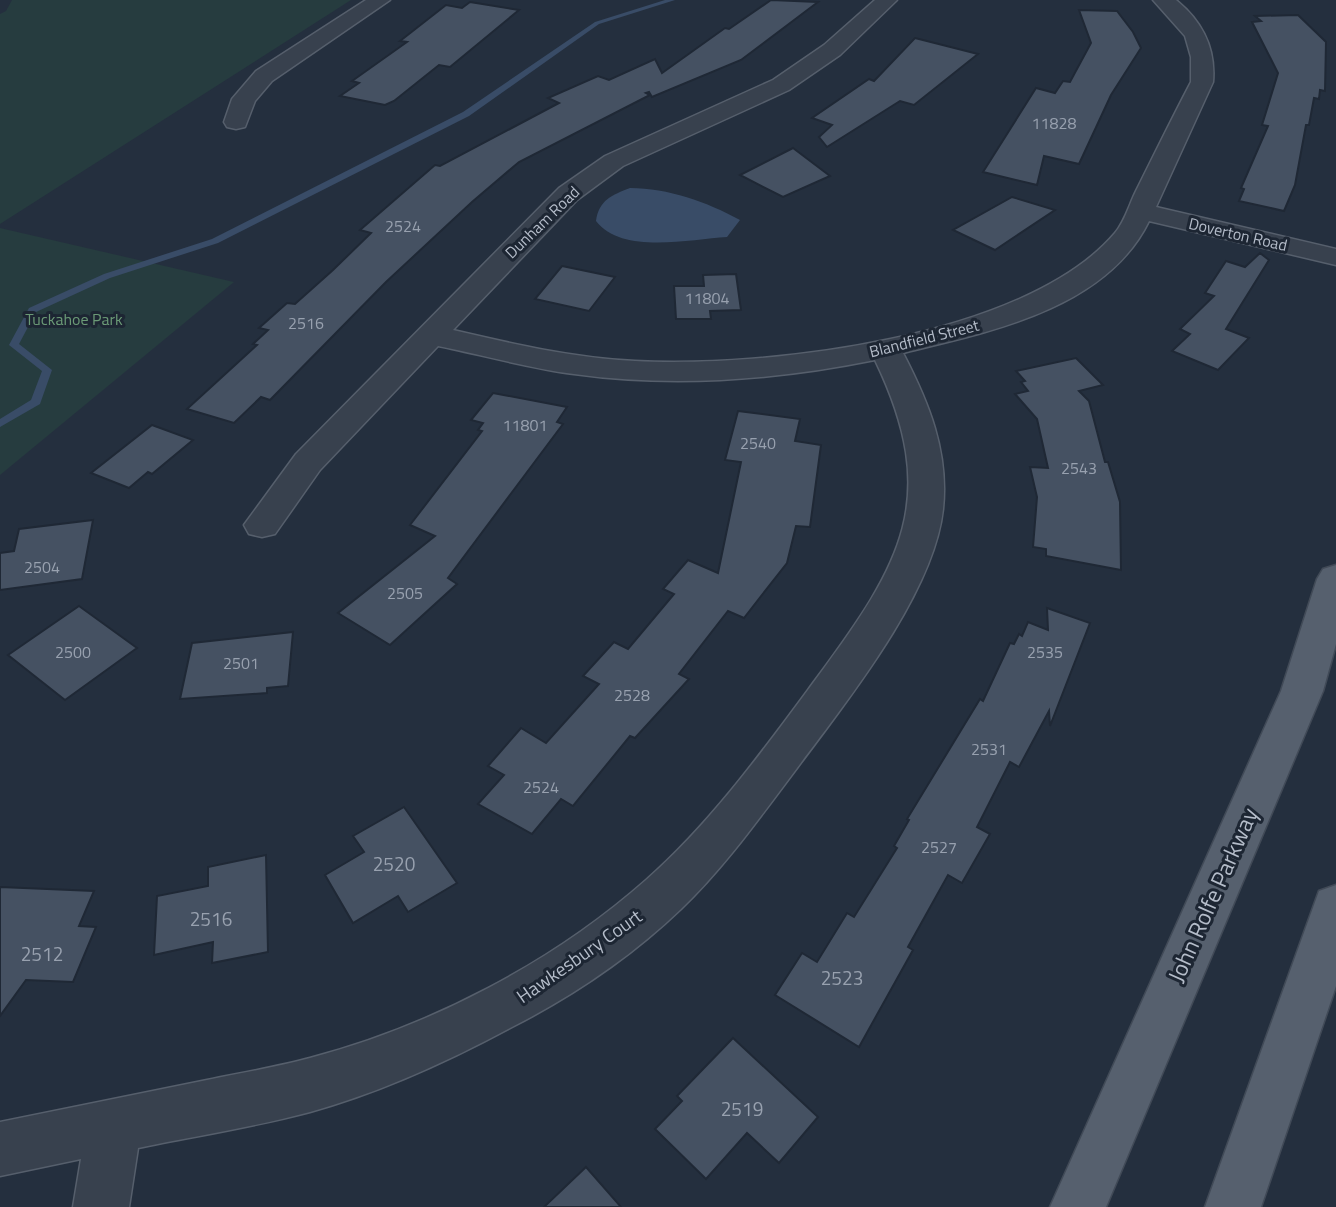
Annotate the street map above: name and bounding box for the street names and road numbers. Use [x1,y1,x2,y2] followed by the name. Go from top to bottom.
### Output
[499,180,585,264] street label: Dunham Road
[1186,211,1290,257] street label: Doverton Road
[867,313,982,363] street label: Blandfield Street
[1158,802,1267,988] street label: John Rolfe Parkway
[510,901,648,1010] street label: Hawkesbury Court

